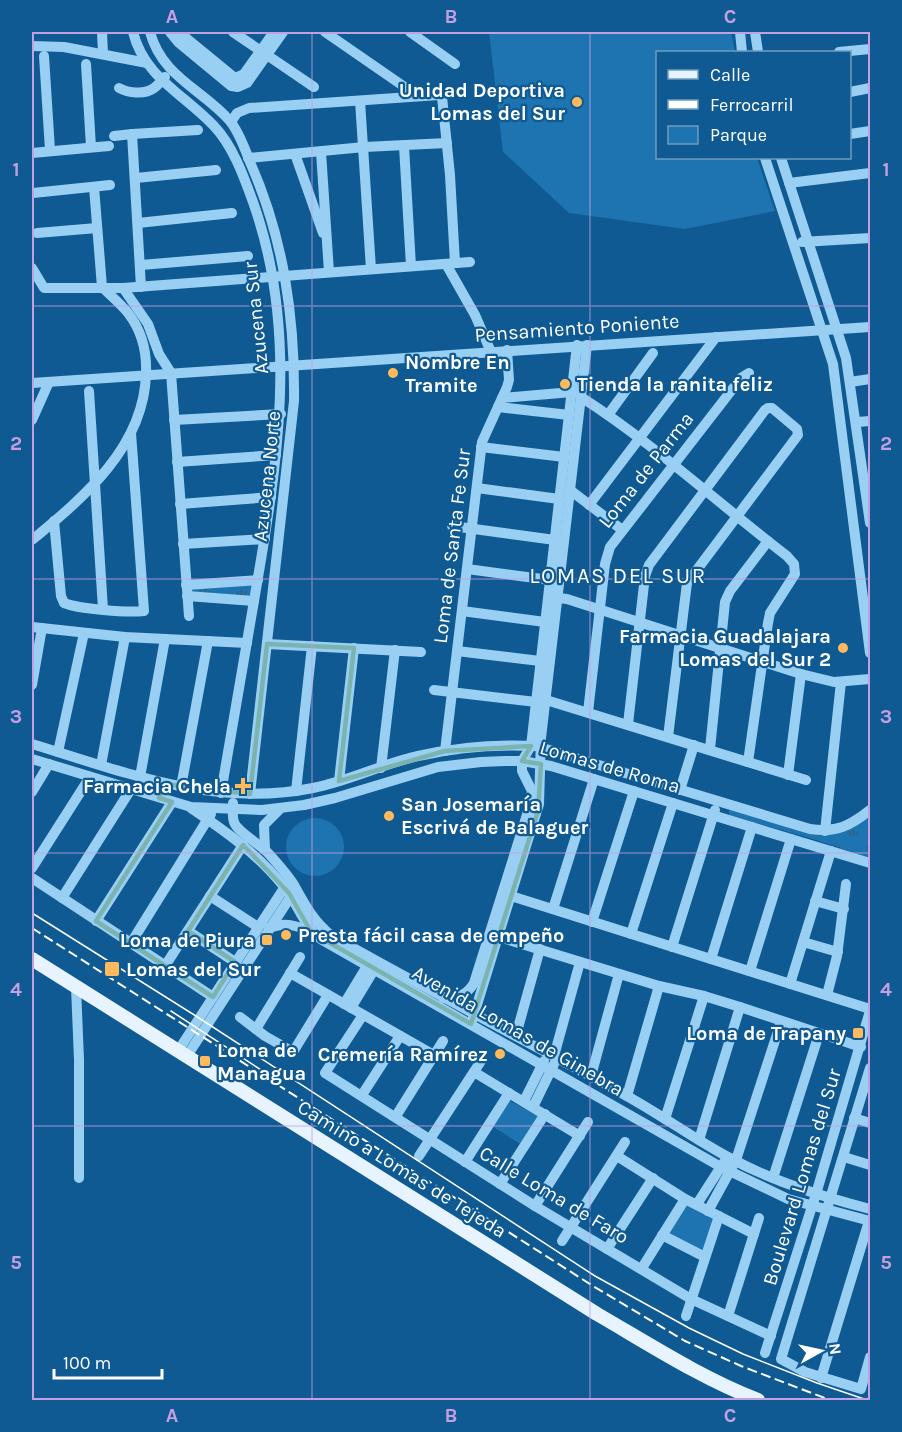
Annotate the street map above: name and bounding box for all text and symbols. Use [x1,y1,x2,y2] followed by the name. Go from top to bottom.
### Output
[166,5,179,28] text: A
[445,5,457,28] text: B
[724,5,736,28] text: C
[656,51,851,159] legend
[710,64,750,86] text: Calle
[399,79,565,125] place label: Unidad Deportiva Lomas del Sur
[710,94,794,116] text: Ferrocarril
[570,95,584,109] marker: Unidad Deportiva Lomas del Sur
[710,124,767,146] text: Parque
[12,158,20,181] text: 1
[882,158,890,181] text: 1
[239,260,273,375] street label: Azucena Sur
[474,309,680,347] street label: Pensamiento Poniente
[405,351,510,397] place label: Nombre En Tramite
[386,366,400,380] marker: Nombre En Tramite
[577,373,773,396] place label: Tienda la ranita feliz
[558,377,572,391] marker: Tienda la ranita feliz
[594,408,698,532] street label: Loma de Parma
[249,410,285,542] street label: Azucena Norte
[10,432,22,455] text: 2
[880,432,892,455] text: 2
[429,446,475,645] street label: Loma de Santa Fe Sur
[529,563,707,589] district label: LOMAS DEL SUR
[619,625,831,671] place label: Farmacia Guadalajara Lomas del Sur 2
[836,641,850,655] marker: Farmacia Guadalajara Lomas del Sur 2
[10,705,22,728] text: 3
[880,705,892,728] text: 3
[537,736,683,798] street label: Lomas de Roma
[83,775,231,798] place label: Farmacia Chela
[236,779,250,793] marker: Farmacia Chela
[401,793,589,839] place label: San Josemaría Escrivá de Balaguer
[382,809,396,823] marker: San Josemaría Escrivá de Balaguer
[298,924,564,947] place label: Presta fácil casa de empeño
[279,928,293,942] marker: Presta fácil casa de empeño
[120,929,255,952] place label: Loma de Piura
[260,933,274,947] marker: Loma de Piura
[126,958,261,981] place label: Lomas del Sur
[103,960,121,978] marker: Lomas del Sur
[408,961,628,1101] street label: Avenida Lomas de Ginebra
[10,978,22,1001] text: 4
[880,978,892,1001] text: 4
[686,1022,846,1045] place label: Loma de Trapany
[851,1026,865,1040] marker: Loma de Trapany
[217,1039,306,1085] place label: Loma de Managua
[318,1043,488,1066] place label: Cremería Ramírez
[493,1047,507,1061] marker: Cremería Ramírez
[198,1054,212,1068] marker: Loma de Managua
[758,1065,846,1288] street label: Boulevard Lomas del Sur
[293,1095,511,1243] street label: Camino a Lomas de Tejeda
[475,1141,633,1249] street label: Calle Loma de Faro
[10,1251,22,1274] text: 5
[880,1251,892,1274] text: 5
[791,1321,851,1381] north arrow
[54,1342,162,1380] scale bar
[825,1342,846,1356] text: N
[63,1352,111,1374] text: 100 m
[166,1404,179,1427] text: A
[445,1404,457,1427] text: B
[724,1404,736,1427] text: C

